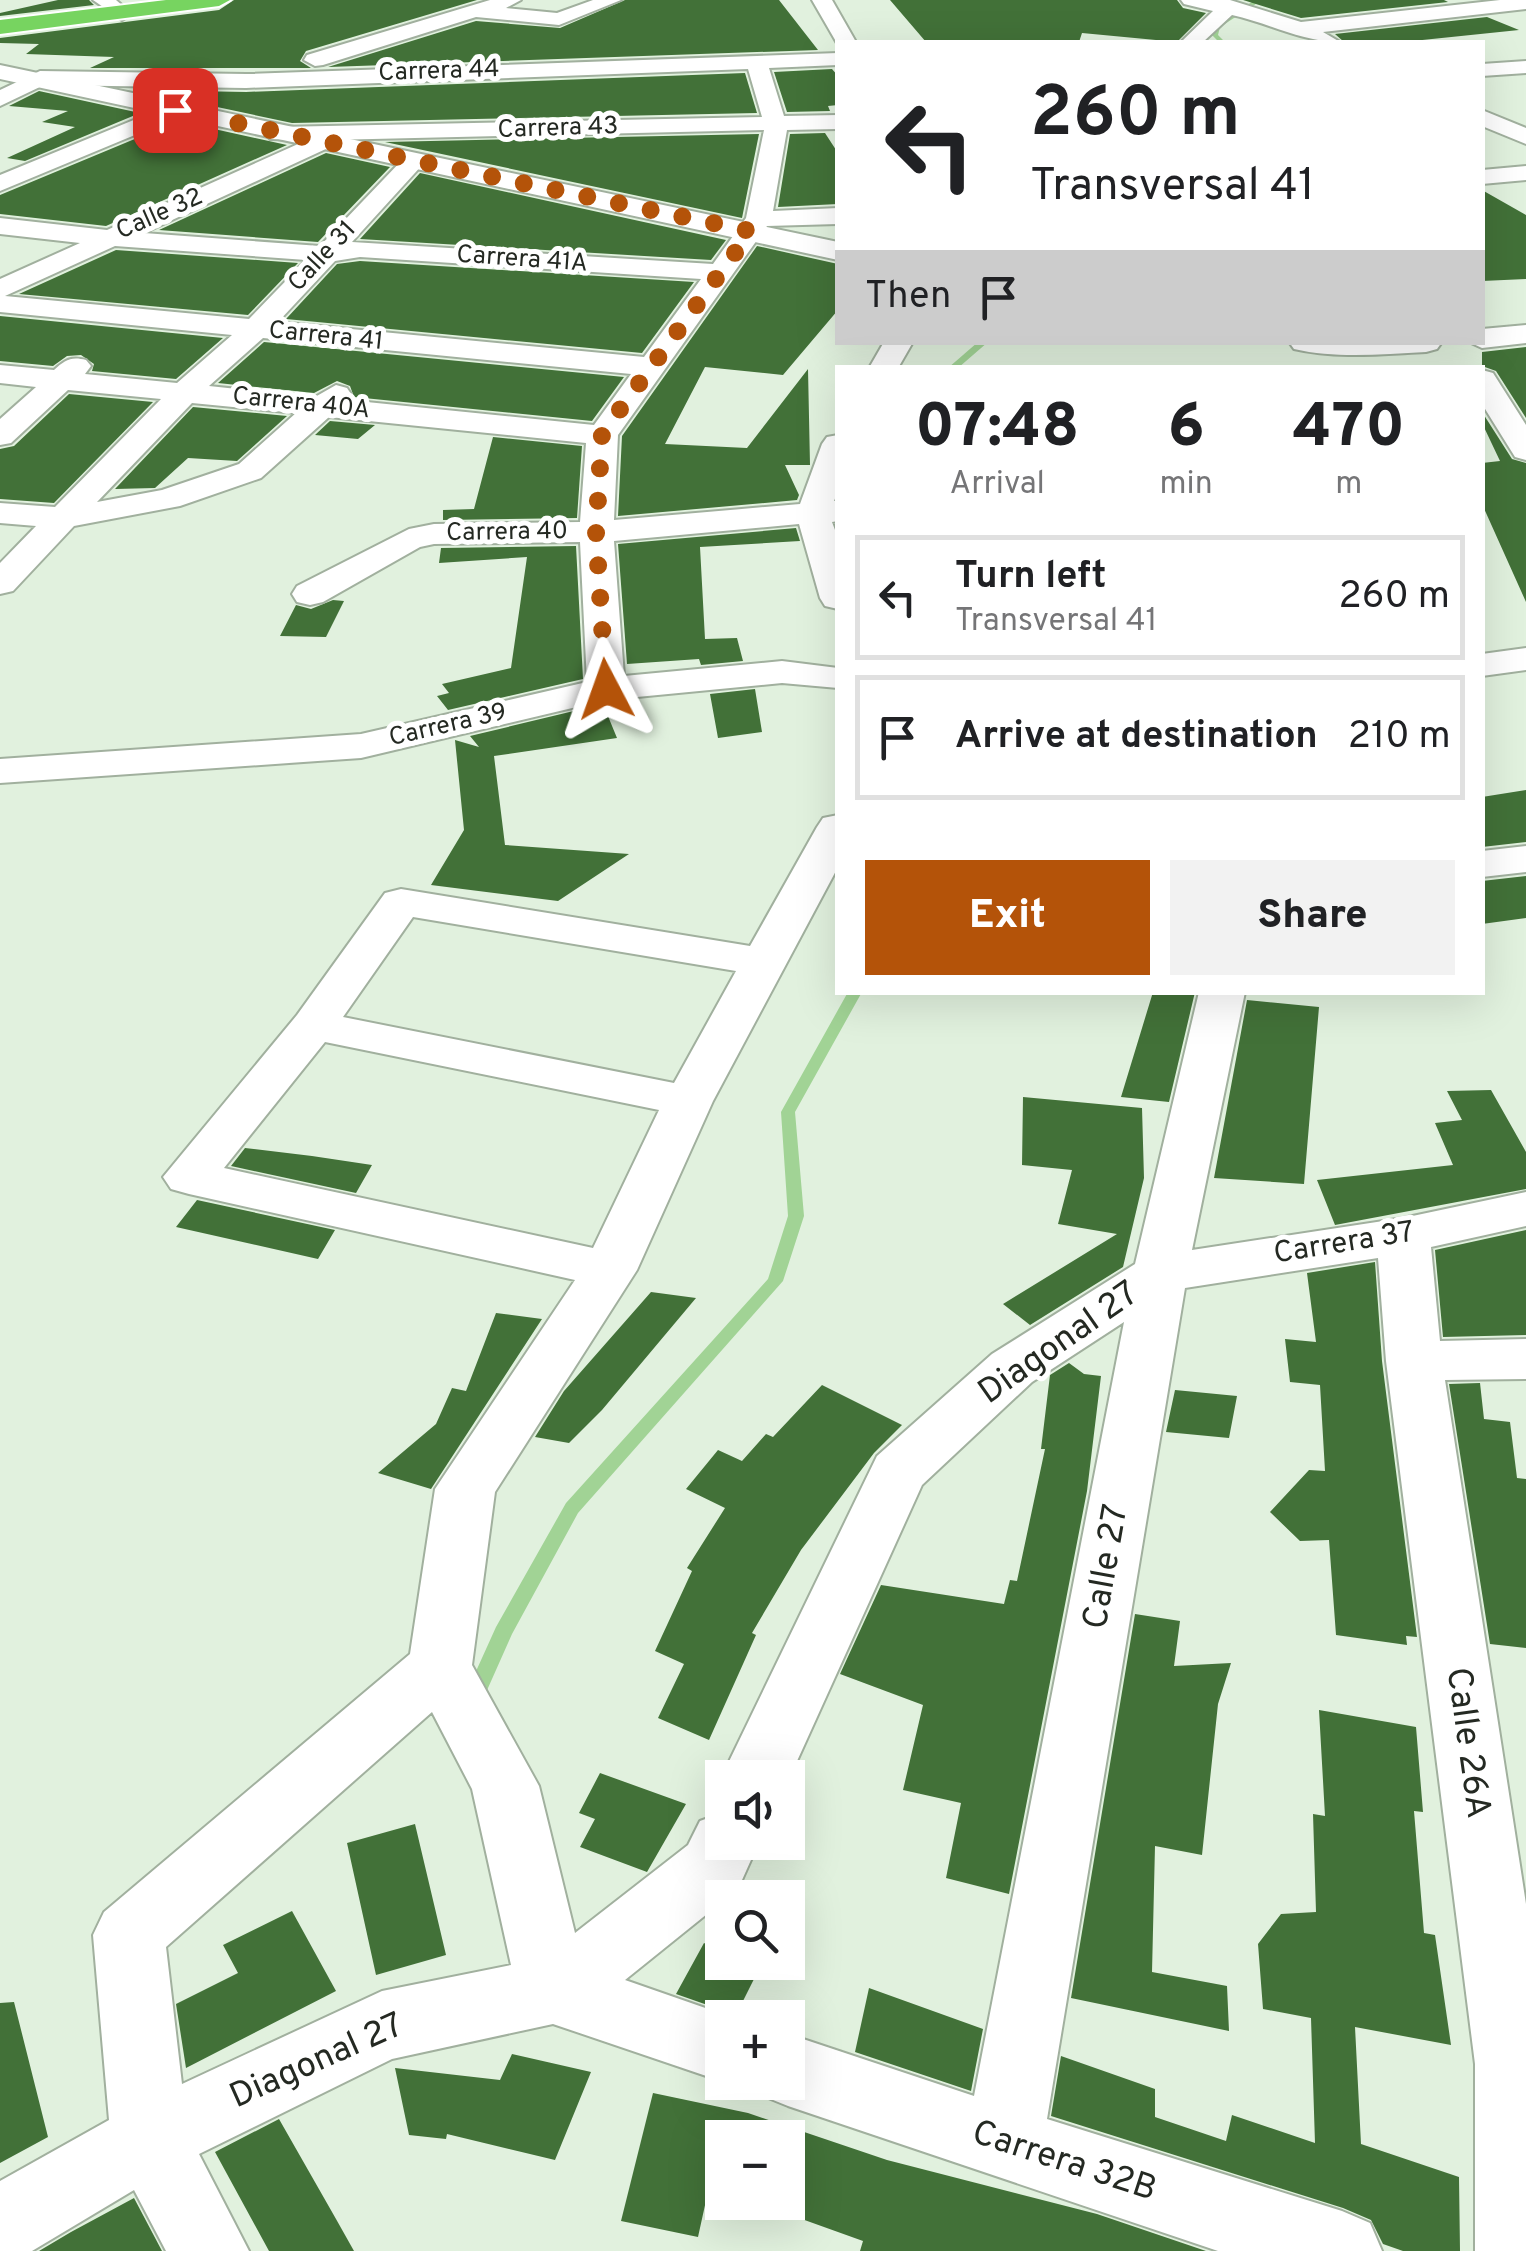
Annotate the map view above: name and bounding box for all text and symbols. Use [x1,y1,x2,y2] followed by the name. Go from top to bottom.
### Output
[378,54,500,90] street label: Carrera 44
[133,68,218,153] pin
[1030,72,1241,161] text: 260 m
[865,80,995,210] icon: left
[148,83,203,138] icon: arrive
[497,111,619,147] street label: Carrera 43
[1030,159,1315,216] text: Transversal 41
[112,182,208,248] street label: Calle 32
[282,215,364,299] street label: Calle 31
[455,239,589,281] street label: Carrera 41A
[971,270,1026,325] icon: arrive
[865,273,951,322] text: Then
[267,315,385,359] street label: Carrera 41
[231,381,371,427] street label: Carrera 40A
[915,392,1079,468] text: 07:48
[1167,392,1205,468] text: 6
[1293,392,1405,468] text: 470
[950,465,1045,505] text: Arrival
[1159,465,1213,505] text: min
[1335,465,1362,505] text: m
[446,516,568,550] street label: Carrera 40
[955,553,1107,602] text: Turn left
[870,570,925,625] icon: left
[1339,573,1450,622] text: 260 m
[955,602,1158,642] text: Transversal 41
[554,637,658,741] position arrow
[386,697,510,755] street label: Carrera 39
[870,710,925,765] icon: arrive
[955,713,1318,762] text: Arrive at destination
[1348,713,1451,762] text: 210 m
[865,860,1150,975] button: Exit
[1170,860,1455,975] button: Share
[1271,1215,1417,1273] street label: Carrera 37
[970,1273,1148,1415] street label: Diagonal 27
[1074,1501,1140,1633] street label: Calle 27
[1435,1665,1499,1821] street label: Calle 26A
[705,1760,805,2220] map controls
[705,1760,805,1860] button: sound
[705,1880,805,1980] button: search
[705,2000,805,2100] button: +
[223,2004,411,2120] street label: Diagonal 27
[966,2112,1162,2212] street label: Carrera 32B
[705,2120,805,2220] button: −

